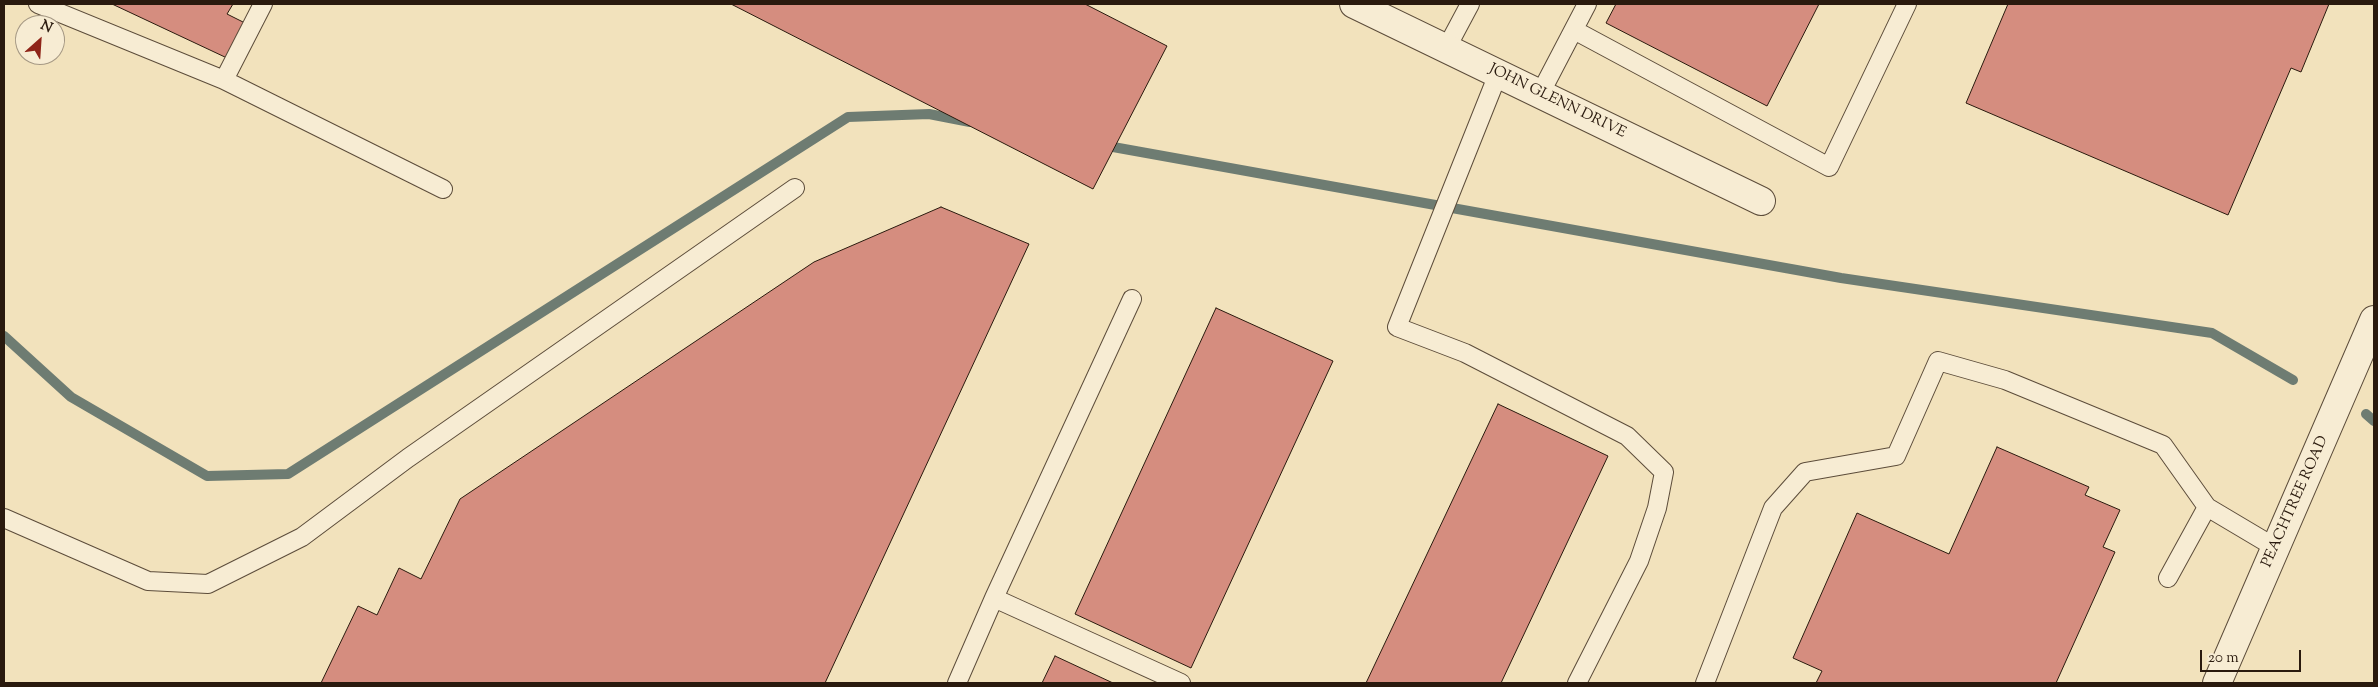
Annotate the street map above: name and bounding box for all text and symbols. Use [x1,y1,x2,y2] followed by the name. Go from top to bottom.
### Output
[15,15,65,65] north arrow
[37,16,56,39] text: N
[1485,61,1629,143] street label: JOHN GLENN DRIVE
[2259,433,2333,571] street label: PEACHTREE ROAD
[2203,640,2304,672] scale bar
[2208,648,2239,669] text: 20 m

